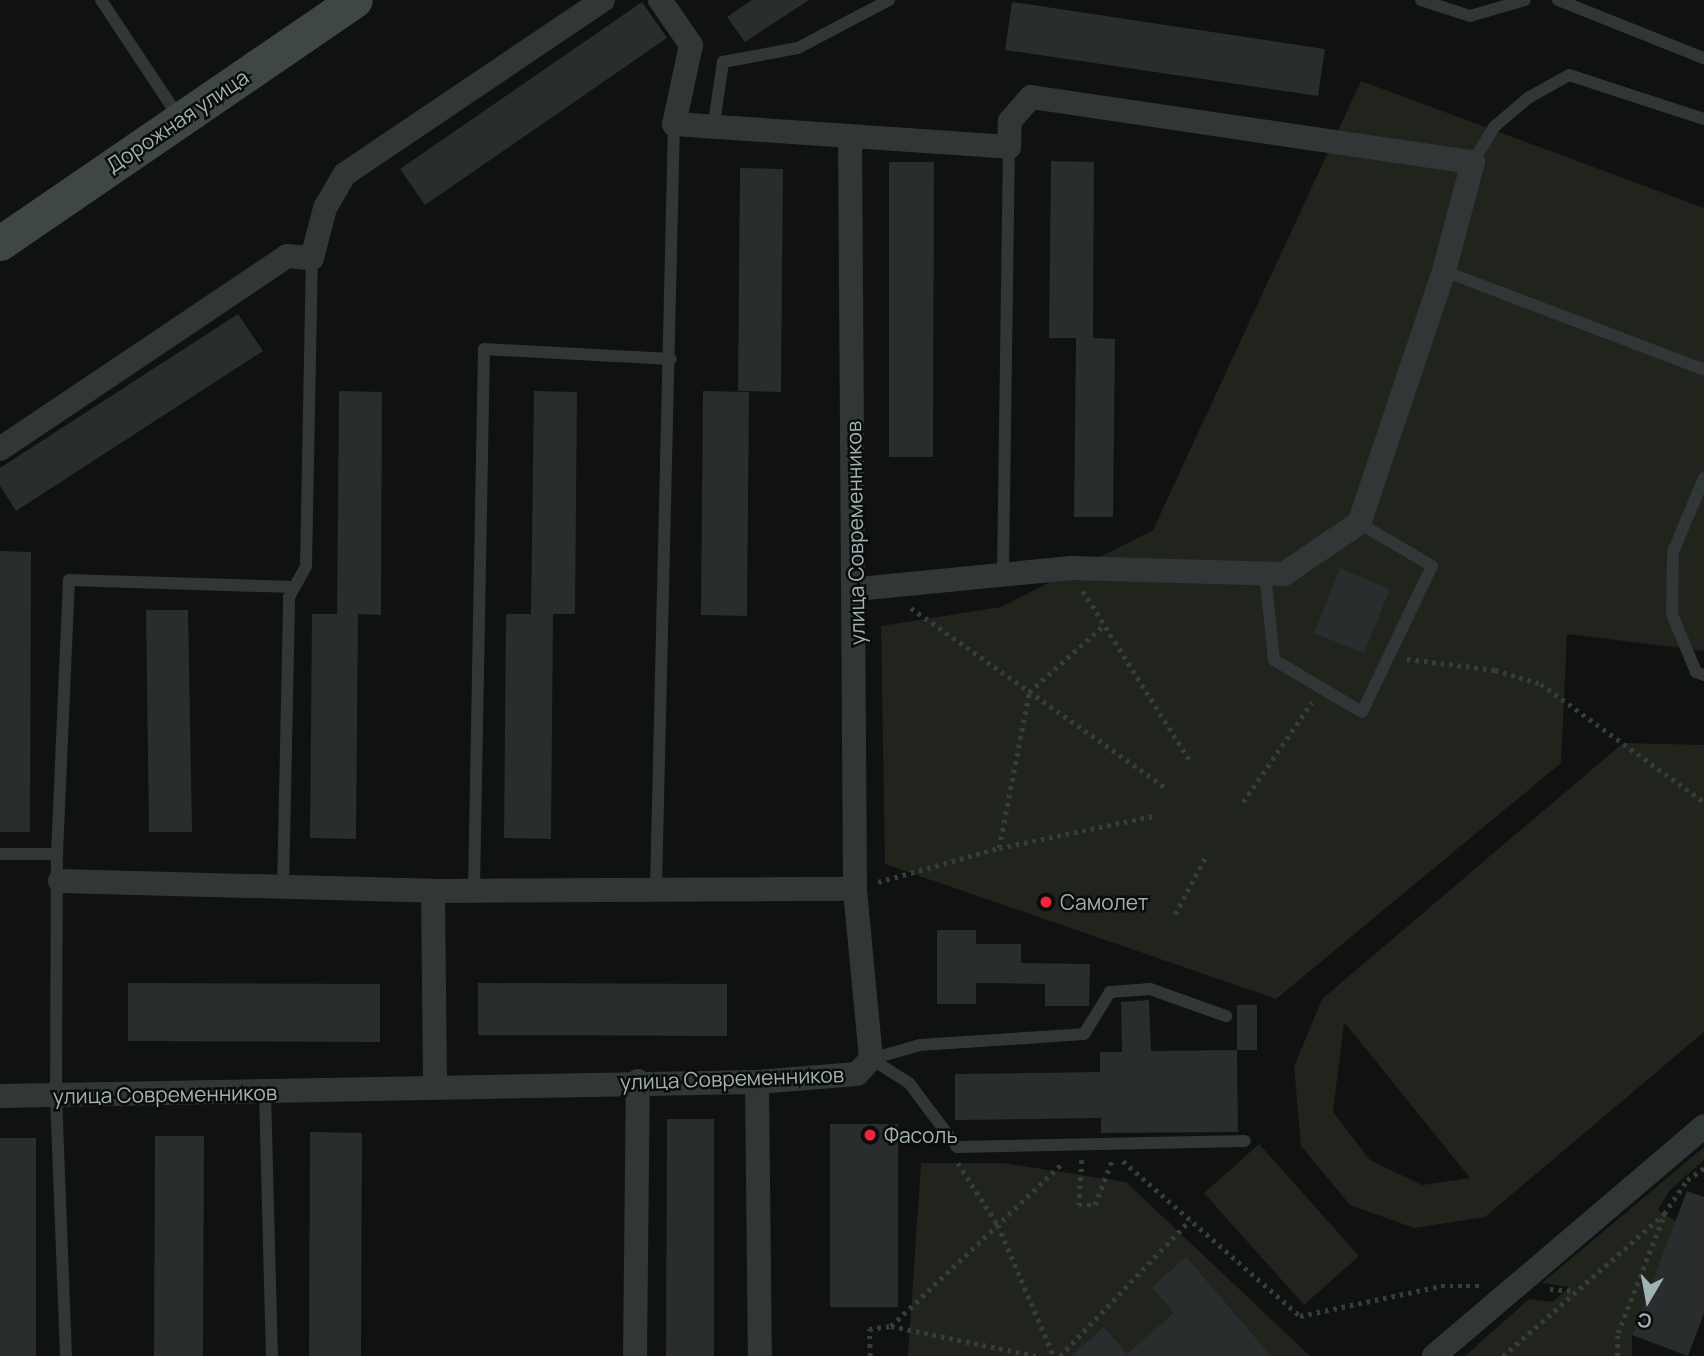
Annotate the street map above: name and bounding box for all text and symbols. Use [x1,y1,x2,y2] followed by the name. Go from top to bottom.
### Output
[101,64,253,178] street label: Дорожная улица
[840,421,870,645] street label: улица Современников
[1060,889,1148,915] place label: Самолет
[1038,894,1054,910] marker: Самолет
[620,1061,844,1095] street label: улица Современников
[53,1079,277,1109] street label: улица Современников
[884,1122,958,1148] place label: Фасоль
[862,1127,878,1143] marker: Фасоль
[1613,1265,1683,1335] north arrow
[1635,1307,1654,1335] text: С

